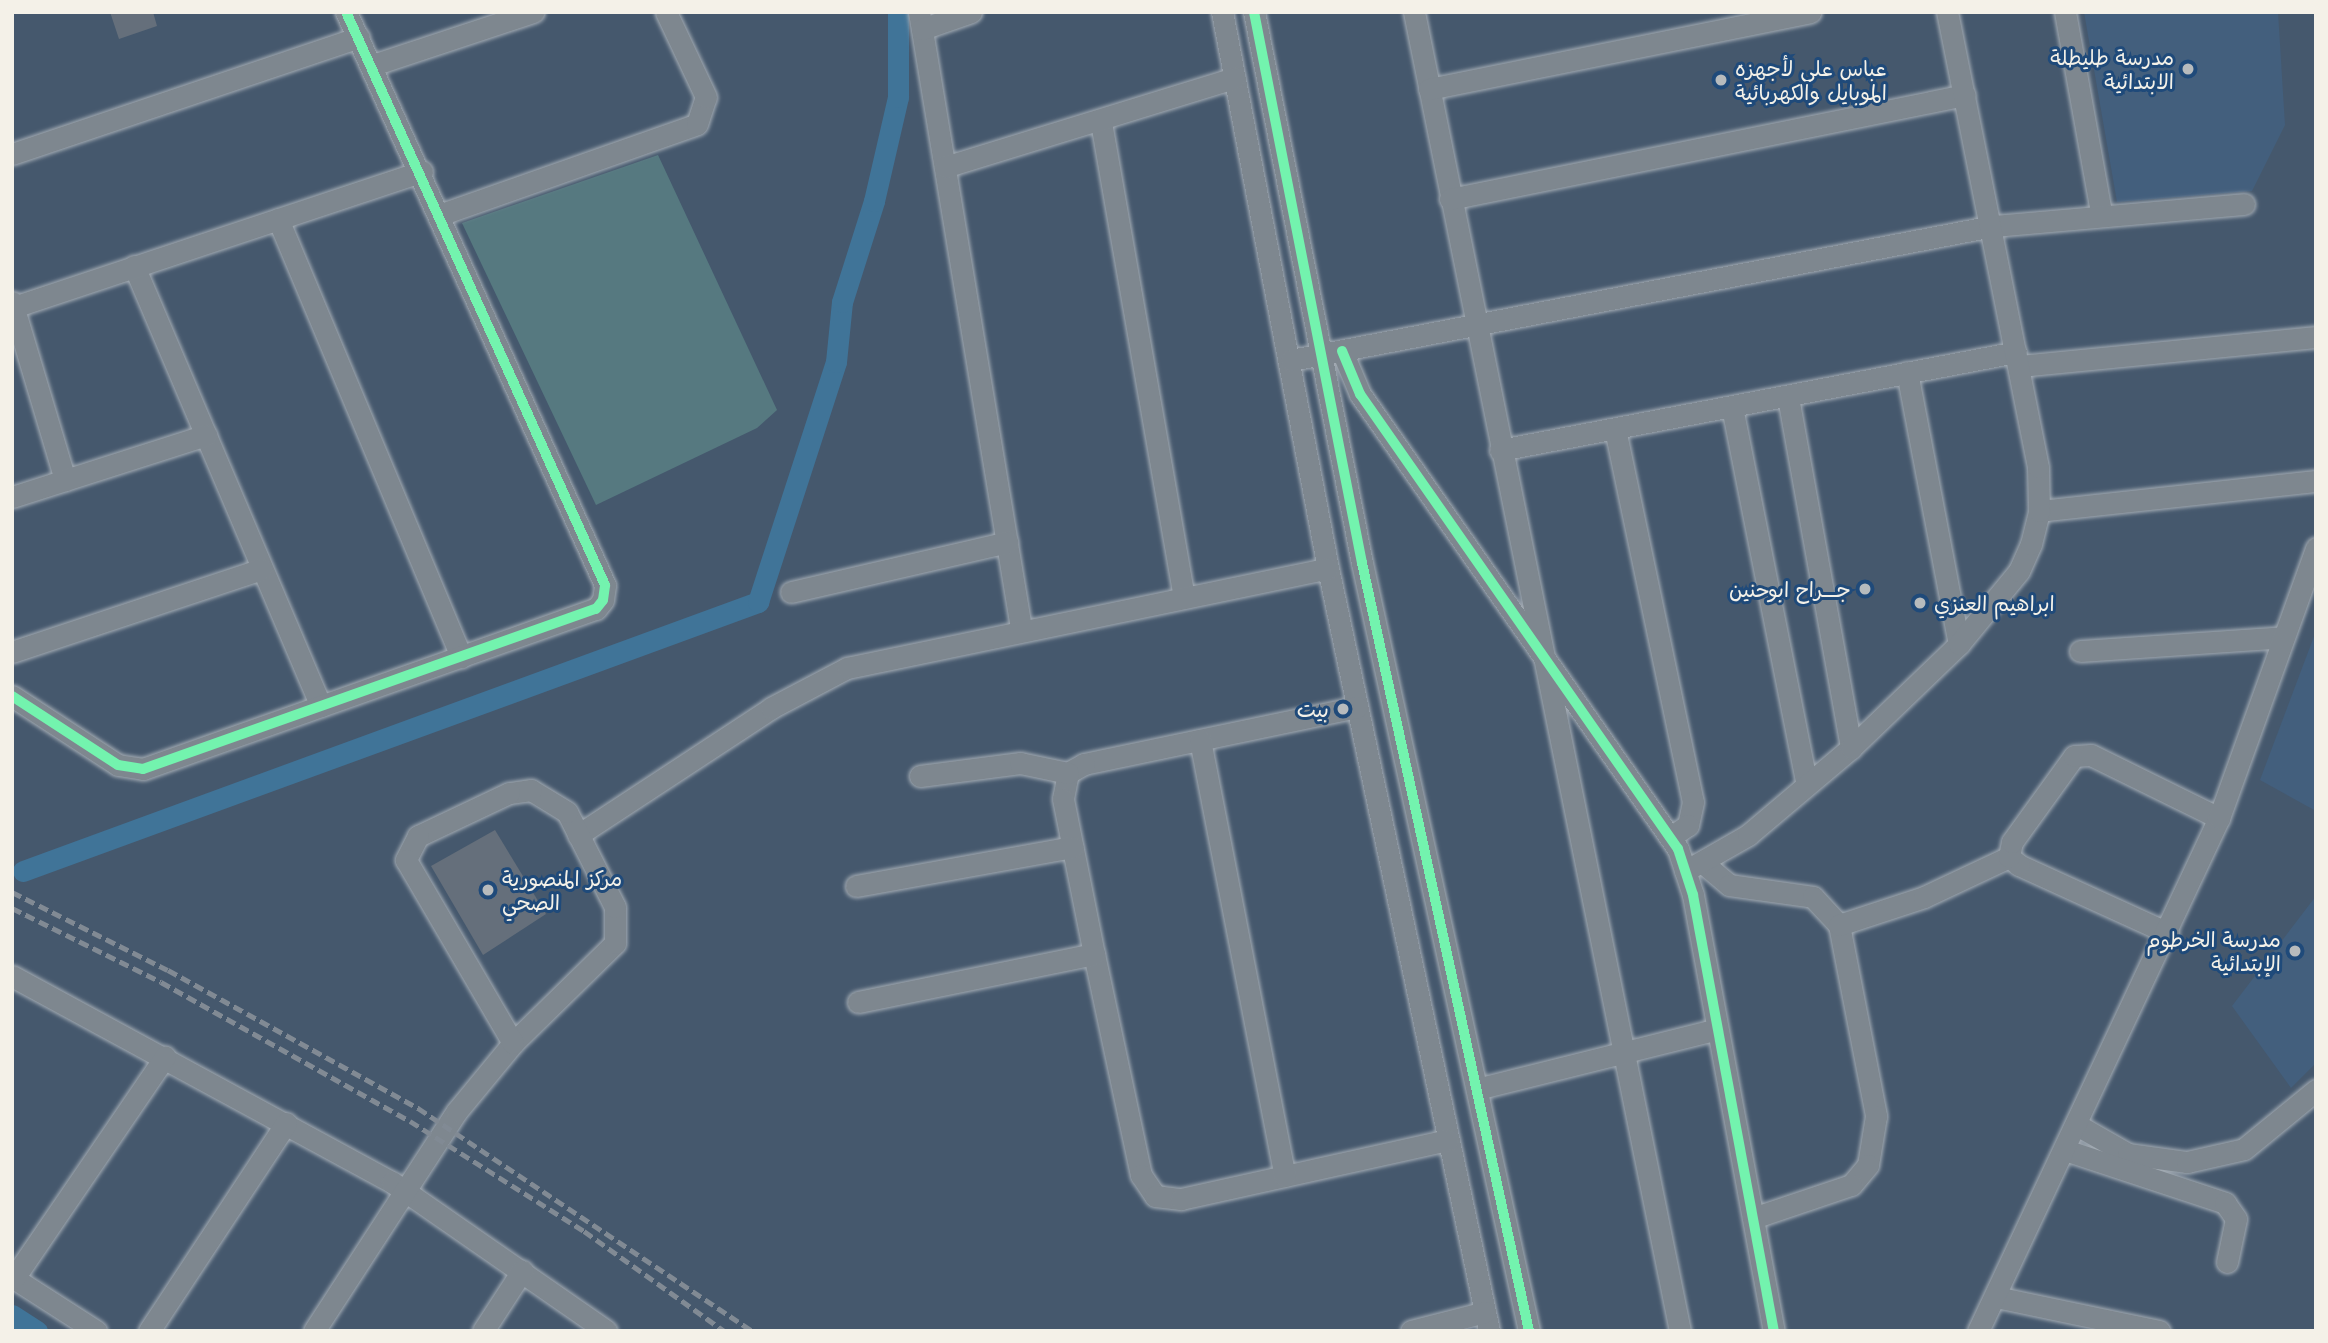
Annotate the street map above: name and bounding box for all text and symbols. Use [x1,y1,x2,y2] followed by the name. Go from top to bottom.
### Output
[2050,44,2174,94] place label: مدرسة طليطلة الابتدائية
[1735,55,1887,105] place label: عباس علي لأجهزه الموبايل والكهربائية
[2180,61,2196,77] marker: مدرسة طليطلة الابتدائية
[1713,72,1729,88] marker: عباس علي لأجهزه الموبايل والكهربائية
[1729,576,1851,602] place label: جـــراح ابوحنين
[1857,581,1873,597] marker: جـــراح ابوحنين
[1934,590,2055,616] place label: ابراهيم العنزي
[1912,595,1928,611] marker: ابراهيم العنزي
[1297,696,1329,722] place label: بيت
[1335,701,1351,717] marker: بيت
[502,865,622,915] place label: مركز المنصورية الصحي
[480,882,496,898] marker: مركز المنصورية الصحي
[2146,926,2281,976] place label: مدرسة الخرطوم الإبتدائية
[2287,943,2303,959] marker: مدرسة الخرطوم الإبتدائية

